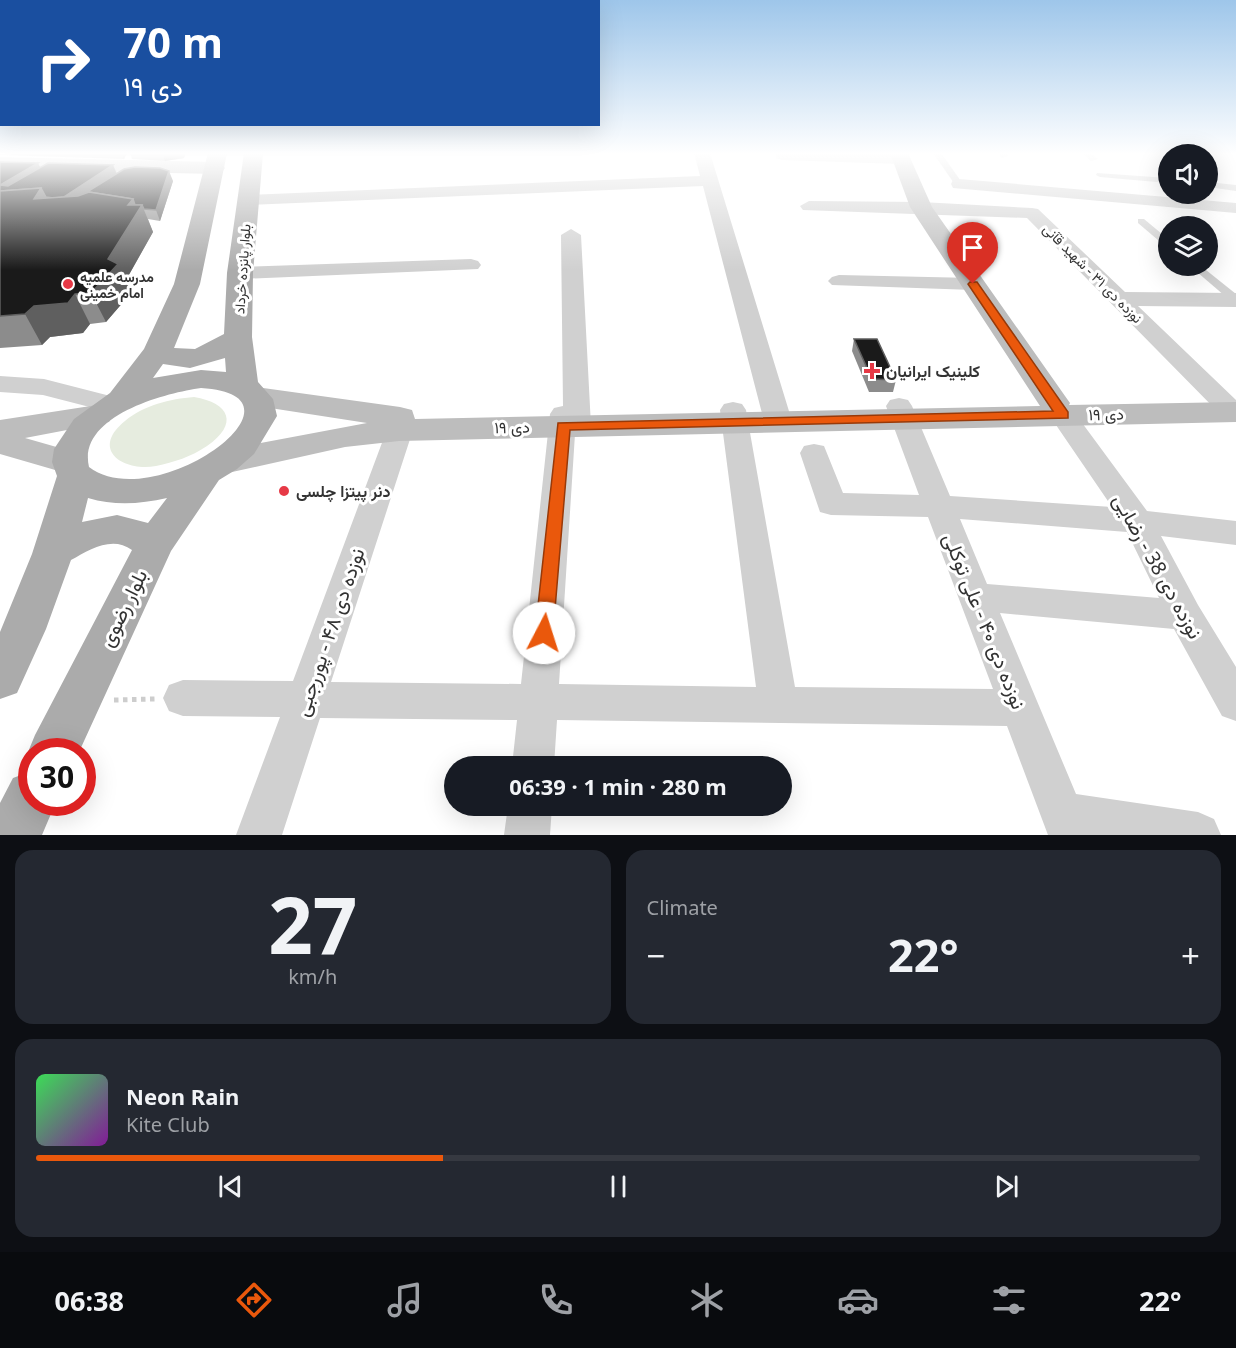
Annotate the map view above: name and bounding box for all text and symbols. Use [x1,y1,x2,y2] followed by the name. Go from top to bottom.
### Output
[123,13,223,70] text: 70 m
[24,24,102,102] icon: right
[123,67,183,104] text: ۱۹ دی
[1158,144,1218,276] map controls
[1158,144,1218,204] button: sound
[1158,216,1218,276] button: layers
[1039,219,1147,327] street label: نوزده دی ۳۱ - شهید قآنی
[947,222,998,284] pin
[229,223,256,315] street label: بلوار پانزده خرداد
[956,231,989,264] icon: arrive
[80,267,154,302] place label: مدرسه علمیه امام خمینی
[61,277,75,291] marker: مدرسه علمیه امام خمینی
[886,360,980,382] place label: کلینیک ایرانیان
[863,362,881,380] marker: کلینیک ایرانیان
[1088,403,1124,425] street label: ۱۹ دی
[494,416,530,438] street label: ۱۹ دی
[296,480,390,503] place label: دنر پیتزا چلسی
[277,484,291,498] marker: دنر پیتزا چلسی
[1107,489,1209,643] street label: نوزده دی 38 - رضایی
[937,529,1033,713] street label: نوزده دی ۴۰ - علی توکلی
[288,544,371,720] street label: نوزده دی ۴۸ - پوررجبی
[93,565,153,651] street label: بلوار رضوی
[512,601,576,665] position arrow
[18,738,96,816] speed limit sign: 30
[509,771,727,801] text: 06:39 · 1 min · 280 m
[268,871,357,977] text: 27
[647,894,718,921] text: Climate
[888,924,959,985] text: 22°
[647,933,665,978] text: −
[1181,933,1200,978] text: +
[288,963,337,990] text: km/h
[126,1081,239,1111] text: Neon Rain
[126,1111,210,1138] text: Kite Club
[214,1170,247,1203] icon: previous
[602,1170,635,1203] icon: pause
[990,1170,1023,1203] icon: next
[233,1279,275,1321] icon: directions
[384,1279,426,1321] icon: music
[535,1279,577,1321] icon: phone
[686,1279,728,1321] icon: climate
[837,1279,879,1321] icon: car
[988,1279,1030,1321] icon: filters
[55,1282,124,1319] text: 06:38
[1139,1282,1181,1319] text: 22°

